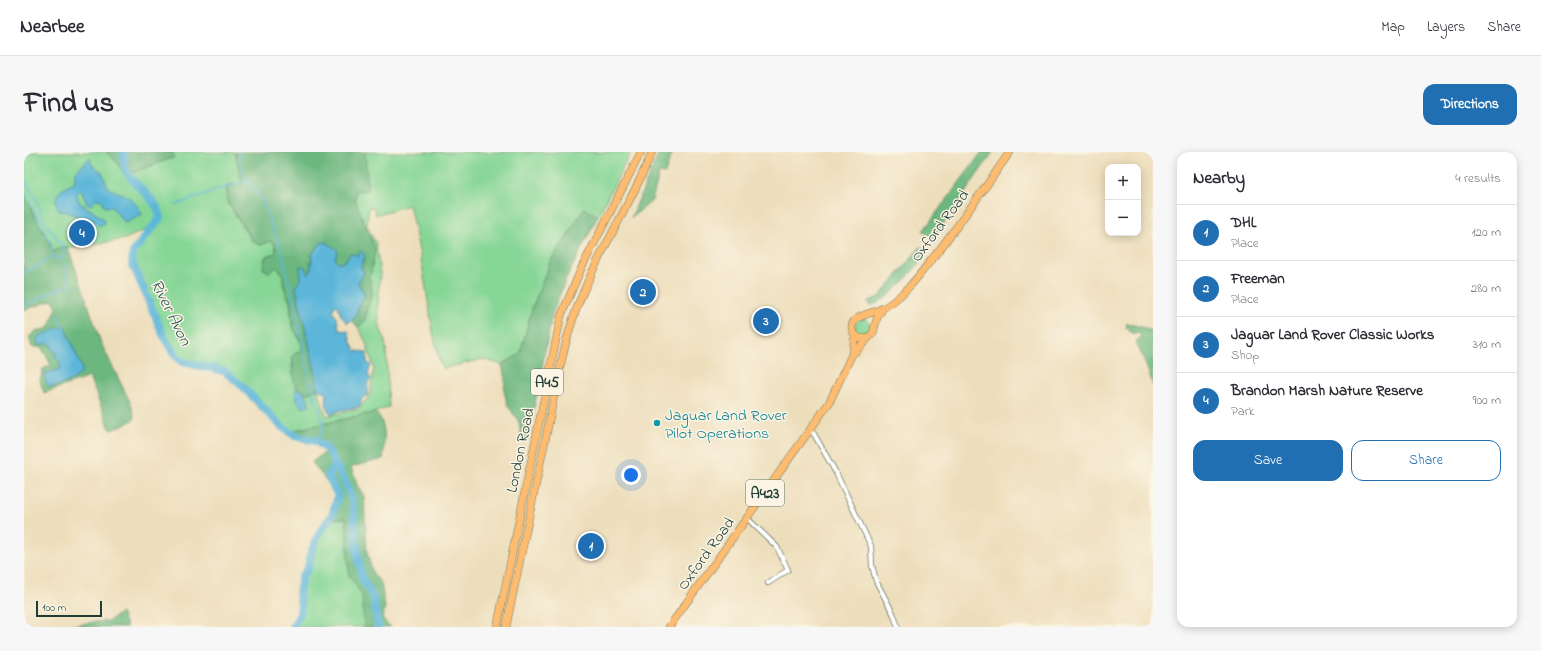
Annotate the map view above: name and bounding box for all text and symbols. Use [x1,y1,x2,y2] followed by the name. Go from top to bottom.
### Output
[20,14,85,41] text: Nearbee
[1381,17,1405,38] text: Map
[1427,17,1465,38] text: Layers
[1487,17,1521,38] text: Share
[24,84,114,125] text: Find us
[1423,84,1517,125] button: Directions
[1105,164,1141,236] map controls
[1105,164,1141,200] button: +
[1193,166,1245,191] text: Nearby
[1455,169,1501,188] text: 4 results
[905,185,976,267] street label: Oxford Road
[1105,200,1141,236] button: −
[1231,212,1256,234] text: DHL
[69,218,95,248] pin: 4
[1204,223,1208,242] text: 1
[1471,223,1501,242] text: 120 m
[1231,234,1259,253] text: Place
[1231,268,1285,290] text: Freeman
[144,275,198,351] water label: River Avon
[630,277,656,307] pin: 2
[1203,279,1209,298] text: 2
[1471,279,1501,298] text: 280 m
[1231,290,1259,309] text: Place
[753,306,779,336] pin: 3
[1231,324,1434,346] text: Jaguar Land Rover Classic Works
[1203,335,1209,354] text: 3
[1473,335,1501,354] text: 310 m
[1231,346,1259,365] text: Shop
[531,369,563,395] road number: A45
[1231,380,1423,402] text: Brandon Marsh Nature Reserve
[1203,391,1209,410] text: 4
[1473,391,1501,410] text: 900 m
[1231,402,1255,421] text: Park
[665,404,787,446] place label: Jaguar Land Rover Pilot Operations
[500,406,542,495] street label: London Road
[652,418,662,428] marker: Jaguar Land Rover Pilot Operations
[1193,440,1343,481] button: Save
[1351,440,1501,481] button: Share
[621,465,641,485] your location
[746,480,784,506] road number: A423
[672,513,741,596] street label: Oxford Road
[578,531,604,561] pin: 1
[36,599,102,618] scale bar
[42,600,66,616] text: 100 m

